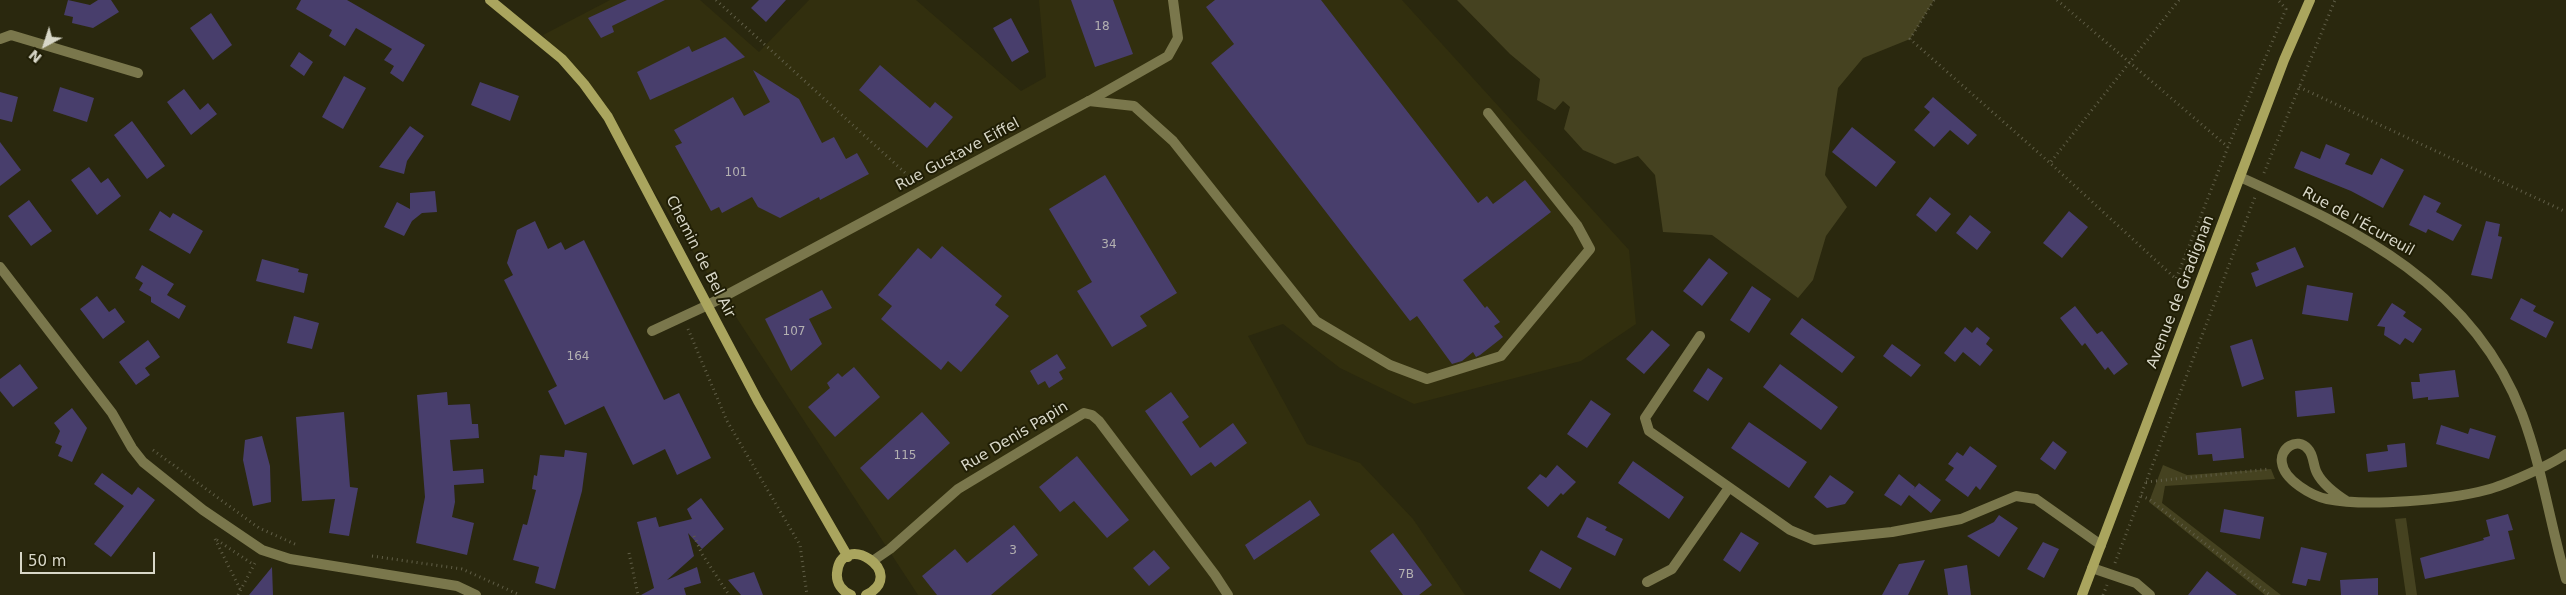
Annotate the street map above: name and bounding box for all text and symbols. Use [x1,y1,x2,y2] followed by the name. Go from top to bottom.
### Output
[20,20,70,70] north arrow
[1094,20,1110,34] house number: 18
[26,47,45,66] text: N
[893,115,1023,195] street label: Rue Gustave Eiffel
[725,166,747,180] house number: 101
[2299,184,2417,260] street label: Rue de l'Écureuil
[661,193,739,321] street label: Chemin de Bel Air
[2143,213,2219,371] street label: Avenue de Gradignan
[1101,238,1117,252] house number: 34
[783,325,805,339] house number: 107
[567,350,589,364] house number: 164
[958,398,1072,476] street label: Rue Denis Papin
[894,449,916,463] house number: 115
[22,542,158,574] scale bar
[1009,544,1017,558] house number: 3
[28,552,66,570] text: 50 m
[1398,568,1414,582] house number: 7B

